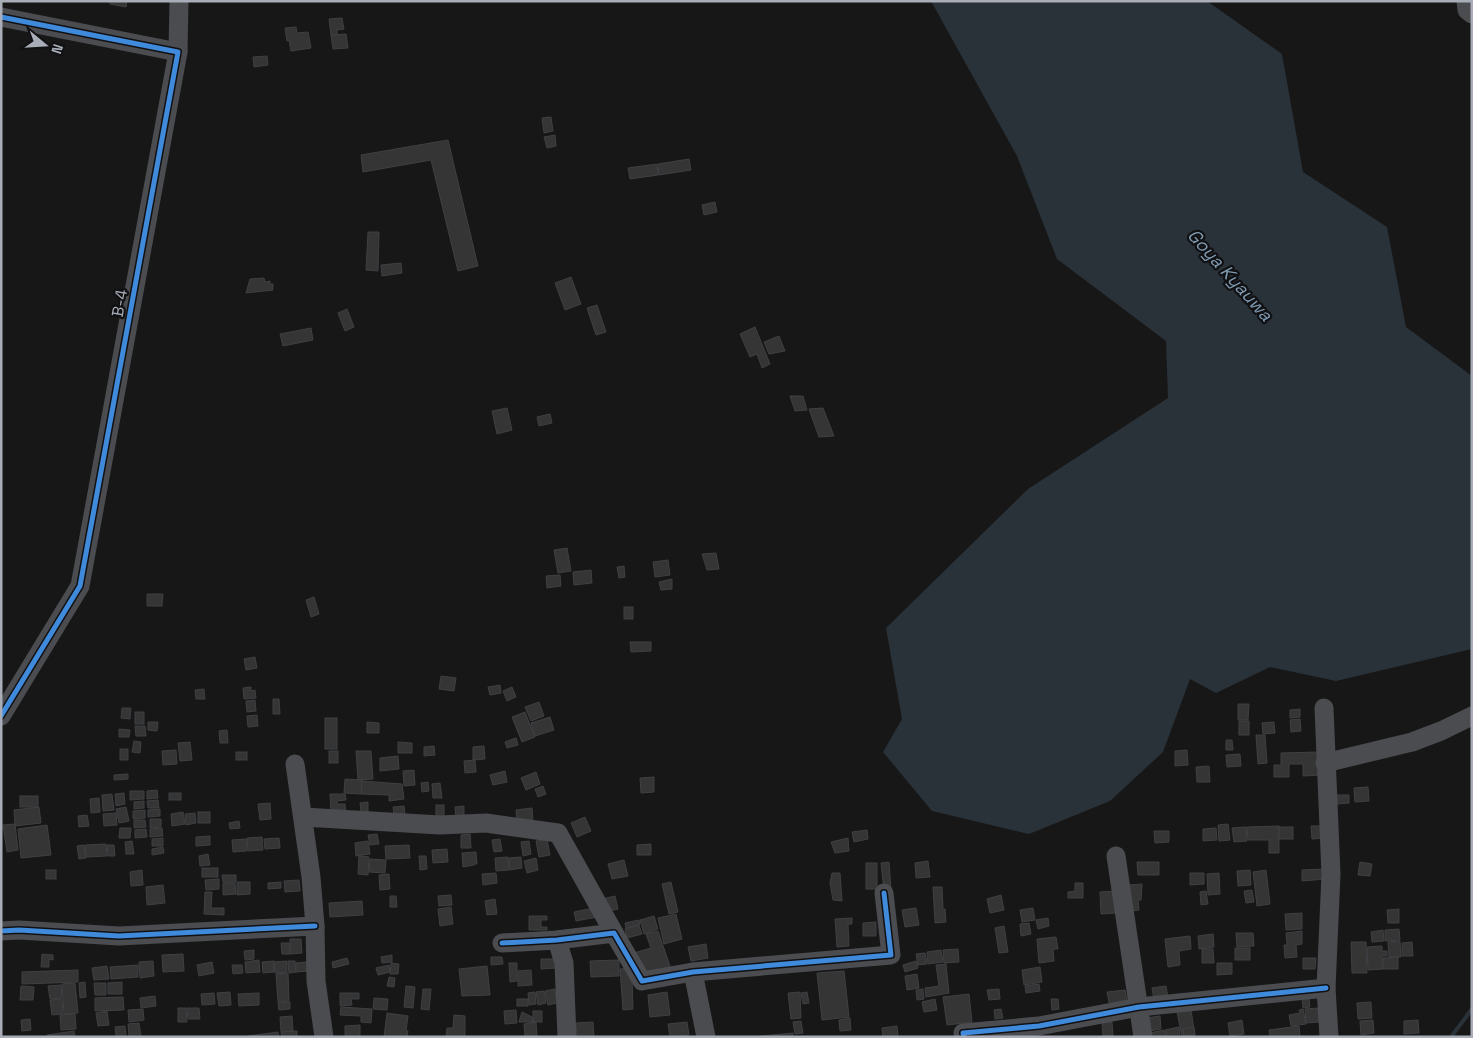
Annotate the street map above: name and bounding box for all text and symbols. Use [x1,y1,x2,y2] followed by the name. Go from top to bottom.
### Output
[20,20,70,70] north arrow
[47,42,67,56] text: N
[1183,224,1278,326] water label: Goya Kyauwa
[107,288,132,319] street label: B-4

